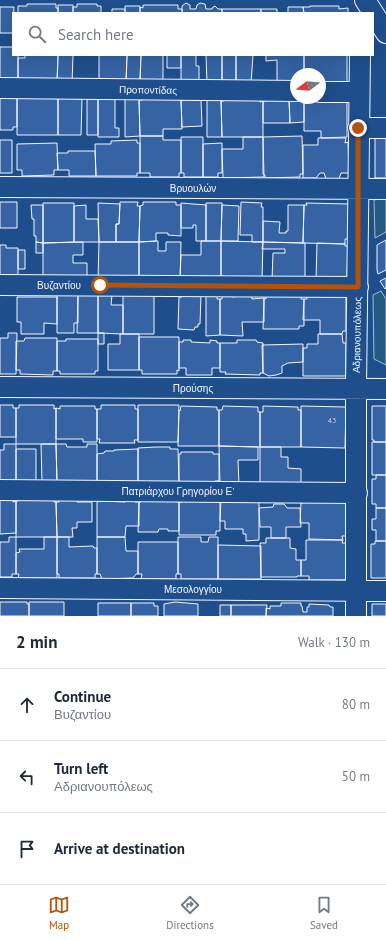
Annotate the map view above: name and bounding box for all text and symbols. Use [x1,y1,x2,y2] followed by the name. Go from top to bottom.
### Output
[12,12,374,56] search box
[26,23,48,45] icon: search
[58,25,134,44] text: Search here
[290,68,326,104] north arrow
[119,83,177,97] street label: Προποντίδας
[349,119,367,137] route end
[170,182,216,195] street label: Βρυουλών
[91,276,109,294] route start
[37,279,81,292] street label: Βυζαντίου
[350,297,364,373] street label: Αδριανουπόλεως
[173,382,213,395] street label: Προύσης
[328,415,336,425] house number: 43
[122,485,234,498] street label: Πατριάρχου Γρηγορίου Ε'
[164,583,222,596] street label: Μεσολογγίου
[16,631,57,653] text: 2 min
[298,634,370,651] text: Walk · 130 m
[54,687,111,706] text: Continue
[16,694,38,716] icon: ahead
[342,696,370,713] text: 80 m
[54,706,111,723] text: Βυζαντίου
[54,759,108,778] text: Turn left
[16,766,38,788] icon: left
[342,768,370,785] text: 50 m
[54,778,153,795] text: Αδριανουπόλεως
[16,838,38,860] icon: arrive
[54,839,185,858] text: Arrive at destination
[48,894,70,932] tab: Map
[166,894,214,932] tab: Directions
[310,894,338,932] tab: Saved

